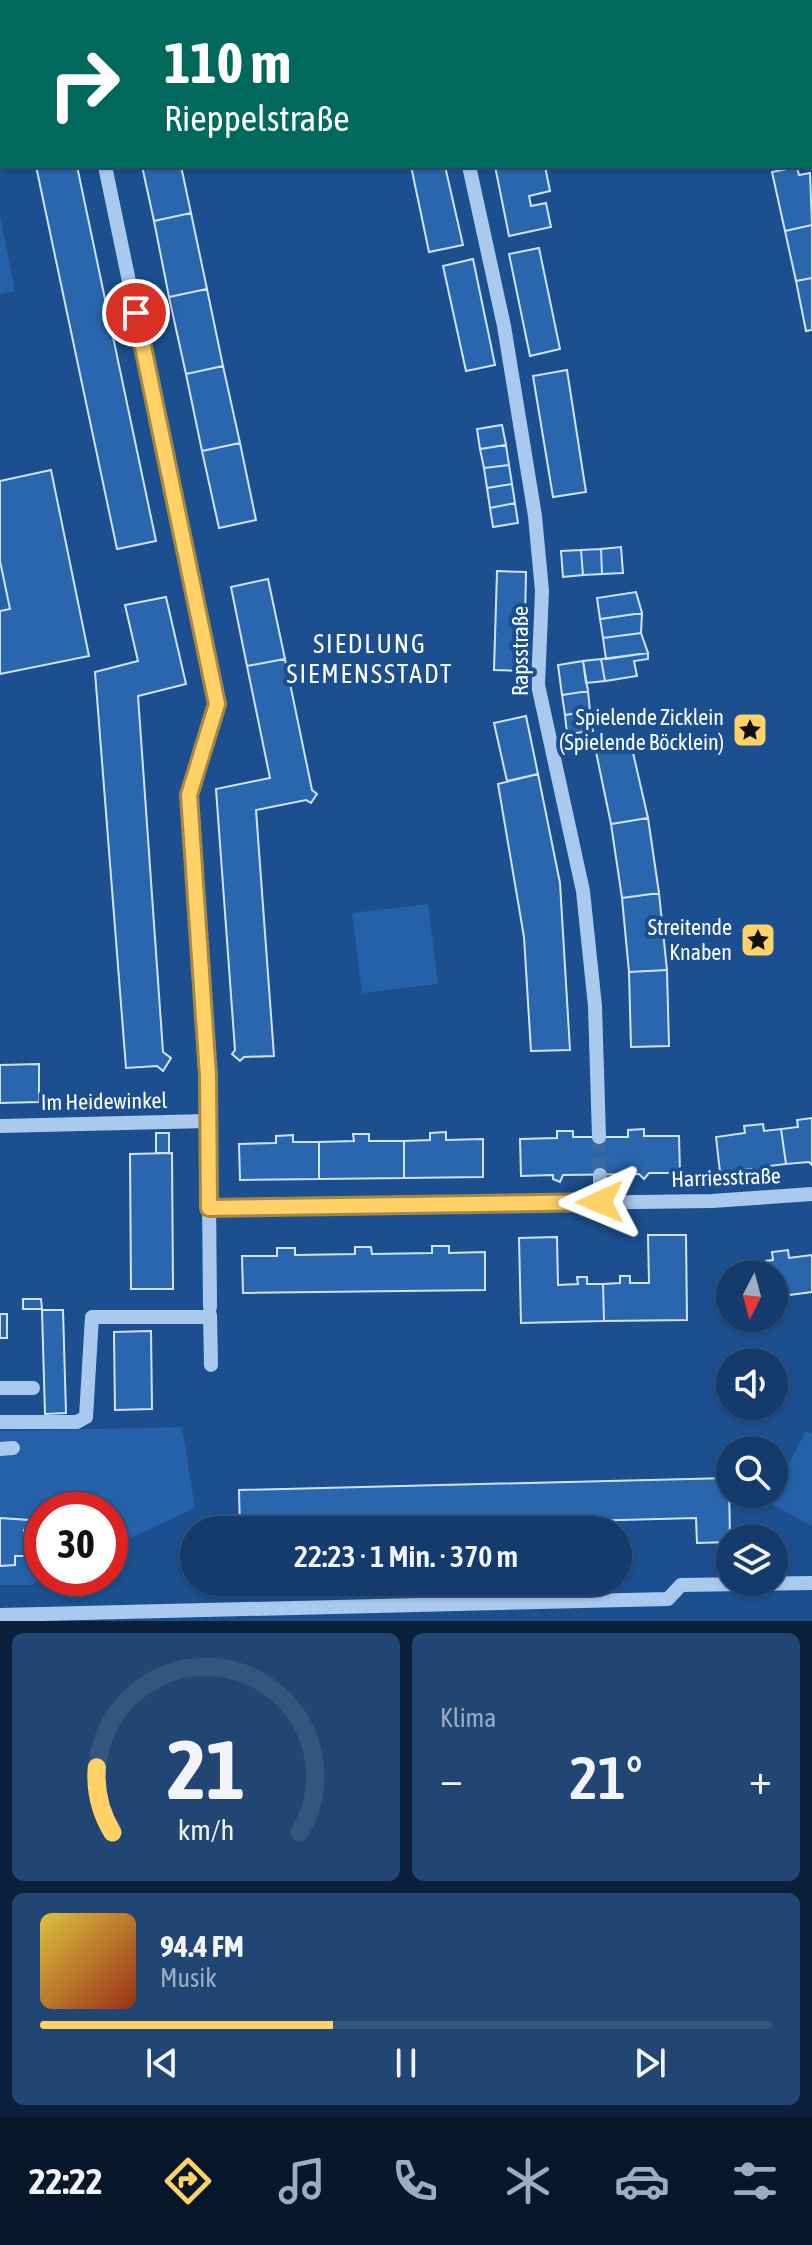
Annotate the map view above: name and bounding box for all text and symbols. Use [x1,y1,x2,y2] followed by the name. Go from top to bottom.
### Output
[164,31,291,95] text: 110 m
[32,32,136,136] icon: right
[164,97,350,139] text: Rieppelstraße
[102,279,170,347] pin
[114,291,158,335] icon: arrive
[507,606,533,696] street label: Rapsstraße
[287,629,453,689] district label: SIEDLUNG SIEMENSSTADT
[559,704,724,755] place label: Spielende Zicklein (Spielende Böcklein)
[731,711,769,749] place icon: Spielende Zicklein (Spielende Böcklein)
[648,914,732,965] place label: Streitende Knaben
[739,921,777,959] place icon: Streitende Knaben
[41,1087,168,1115] street label: Im Heidewinkel
[558,1160,642,1244] position arrow
[671,1162,781,1192] street label: Harriesstraße
[716,1260,788,1332] north arrow
[716,1260,788,1596] map controls
[716,1348,788,1420] button: sound
[716,1436,788,1508] button: search
[24,1492,128,1596] speed limit sign: 30
[716,1524,788,1596] button: layers
[294,1539,518,1573] text: 22:23 · 1 Min. · 370 m
[440,1703,496,1733] text: Klima
[167,1721,245,1817] text: 21
[570,1743,642,1812] text: 21°
[440,1753,463,1803] text: −
[749,1753,772,1803] text: +
[178,1813,234,1846] text: km/h
[160,1929,244,1963] text: 94.4 FM
[160,1963,217,1993] text: Musik
[140,2041,184,2085] icon: previous
[384,2041,428,2085] icon: pause
[628,2041,672,2085] icon: next
[160,2153,216,2209] icon: directions
[274,2153,330,2209] icon: music
[387,2153,443,2209] icon: phone
[500,2153,556,2209] icon: climate
[614,2153,670,2209] icon: car
[727,2153,783,2209] icon: filters
[29,2160,103,2202] text: 22:22

